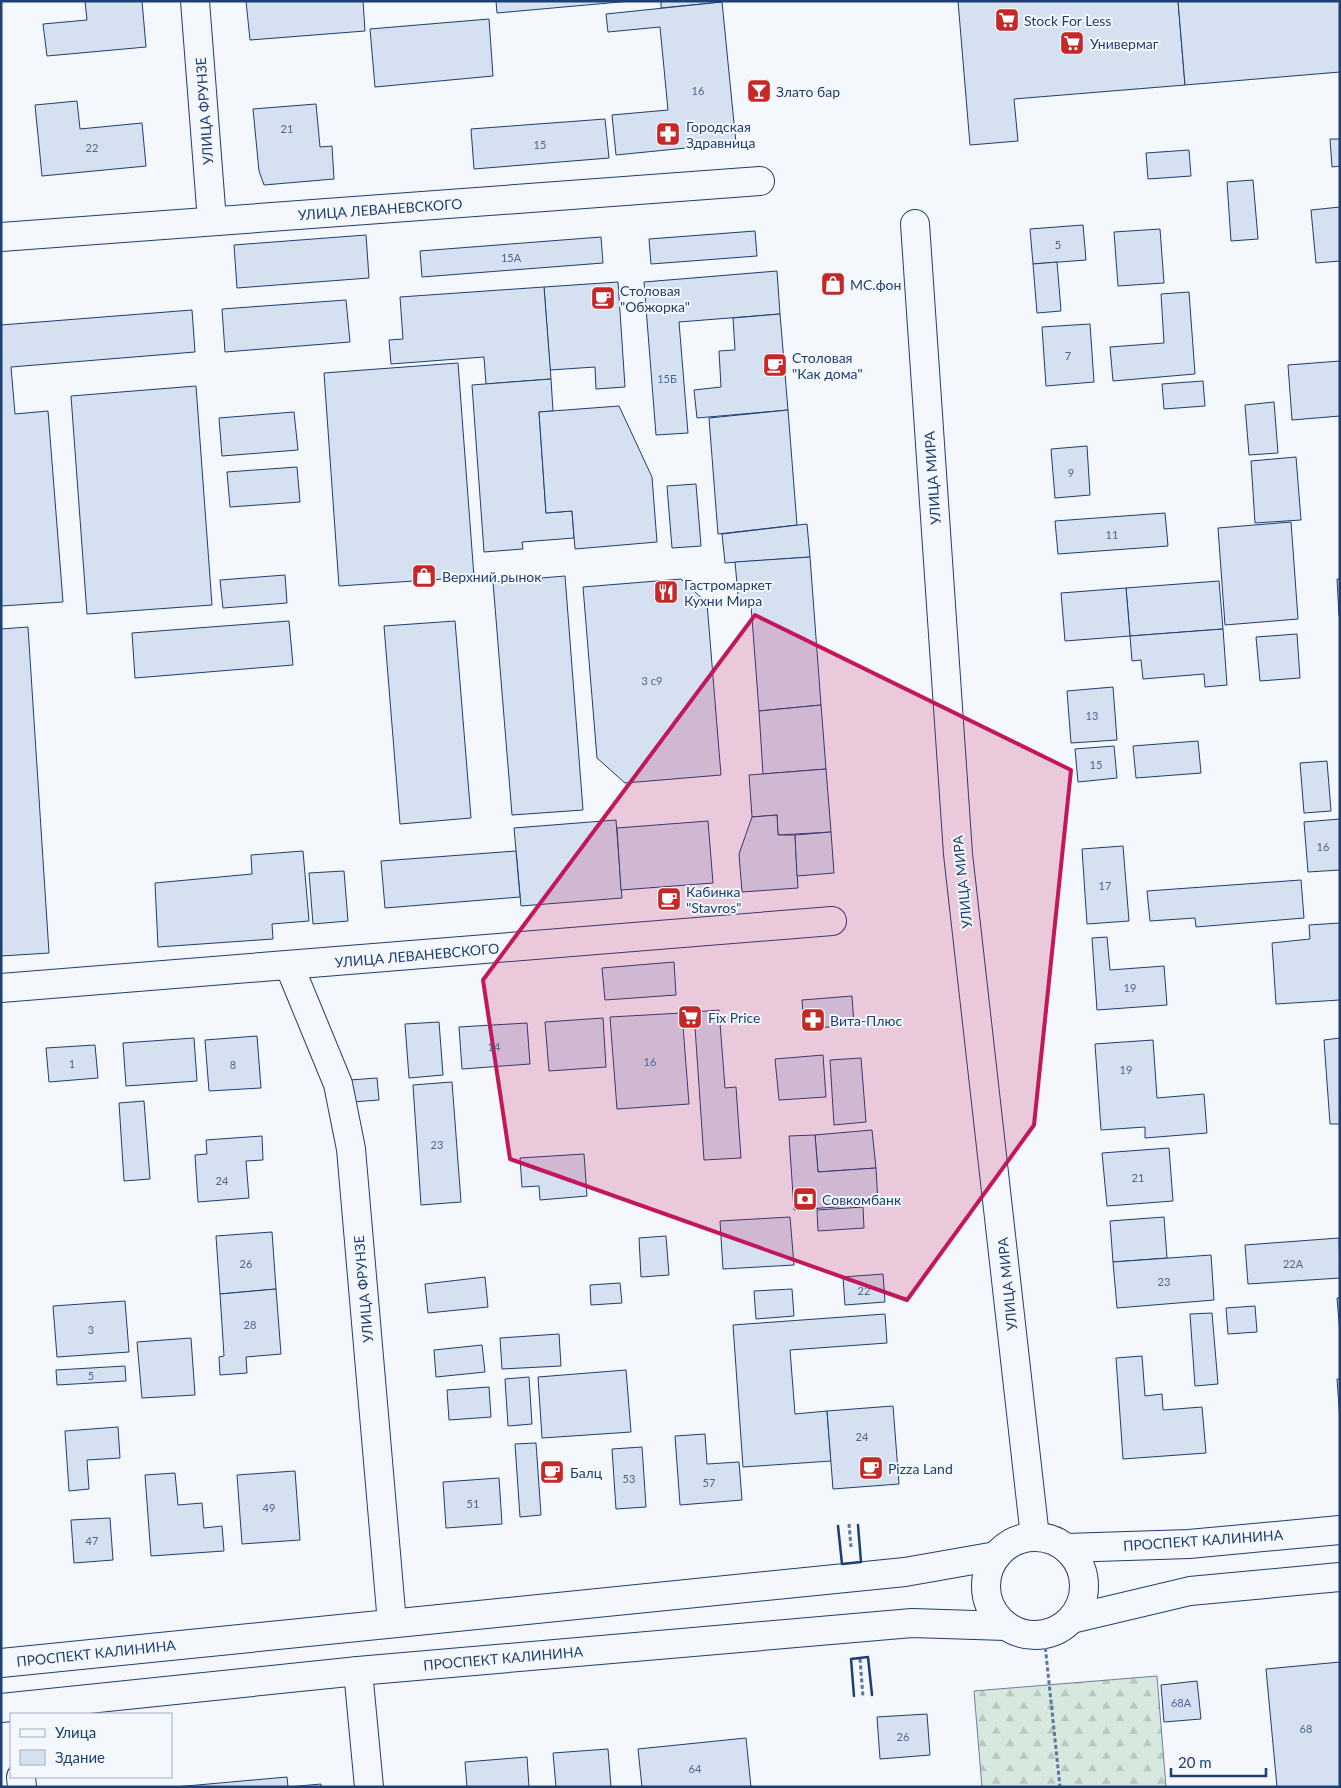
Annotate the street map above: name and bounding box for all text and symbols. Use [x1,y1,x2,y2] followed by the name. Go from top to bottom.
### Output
[994,7,1020,33] supermarket icon: Stock For Less
[1024,12,1111,29] place label: Stock For Less
[1059,30,1085,56] supermarket icon: Универмаг
[1090,35,1159,52] place label: Универмаг
[192,57,216,165] street label: УЛИЦА ФРУНЗЕ
[746,78,772,104] bar icon: Злато бар
[776,83,840,100] place label: Злато бар
[692,84,704,97] house number: 16
[686,118,755,151] place label: Городская Здравница
[655,121,681,147] pharmacy icon: Городская Здравница
[281,122,293,135] house number: 21
[534,138,546,151] house number: 15
[86,141,98,154] house number: 22
[297,195,463,223] street label: УЛИЦА ЛЕВАНЕВСКОГО
[1055,238,1061,251] house number: 5
[501,251,522,264] house number: 15А
[820,271,846,297] shop icon: МС.фон
[850,276,901,293] place label: МС.фон
[620,282,690,315] place label: Столовая "Обжорка"
[590,285,616,311] cafe icon: Столовая "Обжорка"
[792,349,863,382] place label: Столовая "Как дома"
[1065,349,1071,362] house number: 7
[762,352,788,378] cafe icon: Столовая "Как дома"
[657,372,677,385] house number: 15Б
[920,430,944,525] street label: УЛИЦА МИРА
[1068,466,1074,479] house number: 9
[1106,528,1118,541] house number: 11
[411,563,437,589] shop icon: Верхний рынок
[442,568,542,585] place label: Верхний рынок
[684,576,772,609] place label: Гастромаркет Кухни Мира
[653,579,679,605] restaurant icon: Гастромаркет Кухни Мира
[642,674,662,687] house number: 3 с9
[1086,709,1098,722] house number: 13
[1090,758,1102,771] house number: 15
[949,834,975,929] street label: УЛИЦА МИРА
[1317,840,1329,853] house number: 16
[1099,879,1111,892] house number: 17
[686,883,742,916] place label: Кабинка "Stavros"
[656,886,682,912] cafe icon: Кабинка "Stavros"
[334,939,500,971] street label: УЛИЦА ЛЕВАНЕВСКОГО
[1124,981,1136,994] house number: 19
[677,1004,703,1030] supermarket icon: Fix Price
[800,1007,826,1033] pharmacy icon: Вита-Плюс
[708,1009,761,1026] place label: Fix Price
[830,1012,902,1029] place label: Вита-Плюс
[488,1040,501,1053] house number: 14
[644,1055,656,1068] house number: 16
[69,1057,75,1070] house number: 1
[230,1058,236,1071] house number: 8
[1120,1063,1132,1076] house number: 19
[431,1138,443,1151] house number: 23
[1132,1171,1144,1184] house number: 21
[216,1174,229,1187] house number: 24
[792,1186,818,1212] bank icon: Совкомбанк
[822,1191,902,1208] place label: Совкомбанк
[350,1235,376,1343] street label: УЛИЦА ФРУНЗЕ
[994,1236,1020,1331] street label: УЛИЦА МИРА
[240,1257,252,1270] house number: 26
[1283,1257,1304,1270] house number: 22А
[1158,1275,1170,1288] house number: 23
[858,1284,870,1297] house number: 22
[244,1318,256,1331] house number: 28
[88,1323,94,1336] house number: 3
[88,1369,94,1382] house number: 5
[856,1430,869,1443] house number: 24
[858,1455,884,1481] cafe icon: Pizza Land
[539,1459,565,1485] cafe icon: Балц
[888,1460,953,1477] place label: Pizza Land
[570,1464,603,1481] place label: Балц
[623,1472,635,1485] house number: 53
[703,1476,715,1489] house number: 57
[467,1497,479,1510] house number: 51
[263,1501,275,1514] house number: 49
[1122,1526,1284,1554] street label: ПРОСПЕКТ КАЛИНИНА
[86,1534,98,1547] house number: 47
[15,1636,177,1670] street label: ПРОСПЕКТ КАЛИНИНА
[422,1643,584,1673] street label: ПРОСПЕКТ КАЛИНИНА
[1171,1696,1192,1709] house number: 68А
[10,1713,172,1778] legend
[1300,1722,1312,1735] house number: 68
[55,1723,96,1741] text: Улица
[897,1730,909,1743] house number: 26
[1171,1746,1266,1778] scale bar
[55,1748,105,1766] text: Здание
[1178,1753,1212,1771] text: 20 m
[689,1762,702,1775] house number: 64

